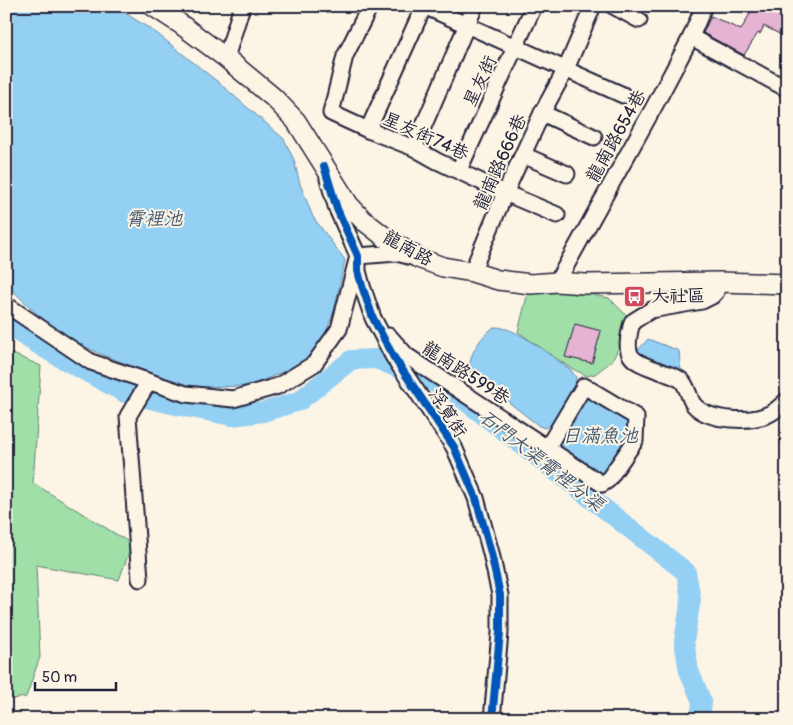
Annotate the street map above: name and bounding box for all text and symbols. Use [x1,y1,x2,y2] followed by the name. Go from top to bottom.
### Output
[459,52,502,111] street label: 星友街
[581,86,651,187] street label: 龍南路654巷
[379,107,472,166] street label: 星友街74巷
[469,110,532,214] street label: 龍南路666巷
[125,207,183,231] water label: 霄裡池
[379,225,437,272] street label: 龍南路
[623,284,647,308] bus stop icon: 大社區
[651,285,705,308] place label: 大社區
[417,336,514,410] street label: 龍南路599巷
[423,384,472,442] street label: 浮筧街
[474,405,610,518] water label: 石門大渠霄裡分渠
[562,424,639,448] water label: 日滿魚池
[35,660,116,692] scale bar
[42,668,77,687] text: 50 m

